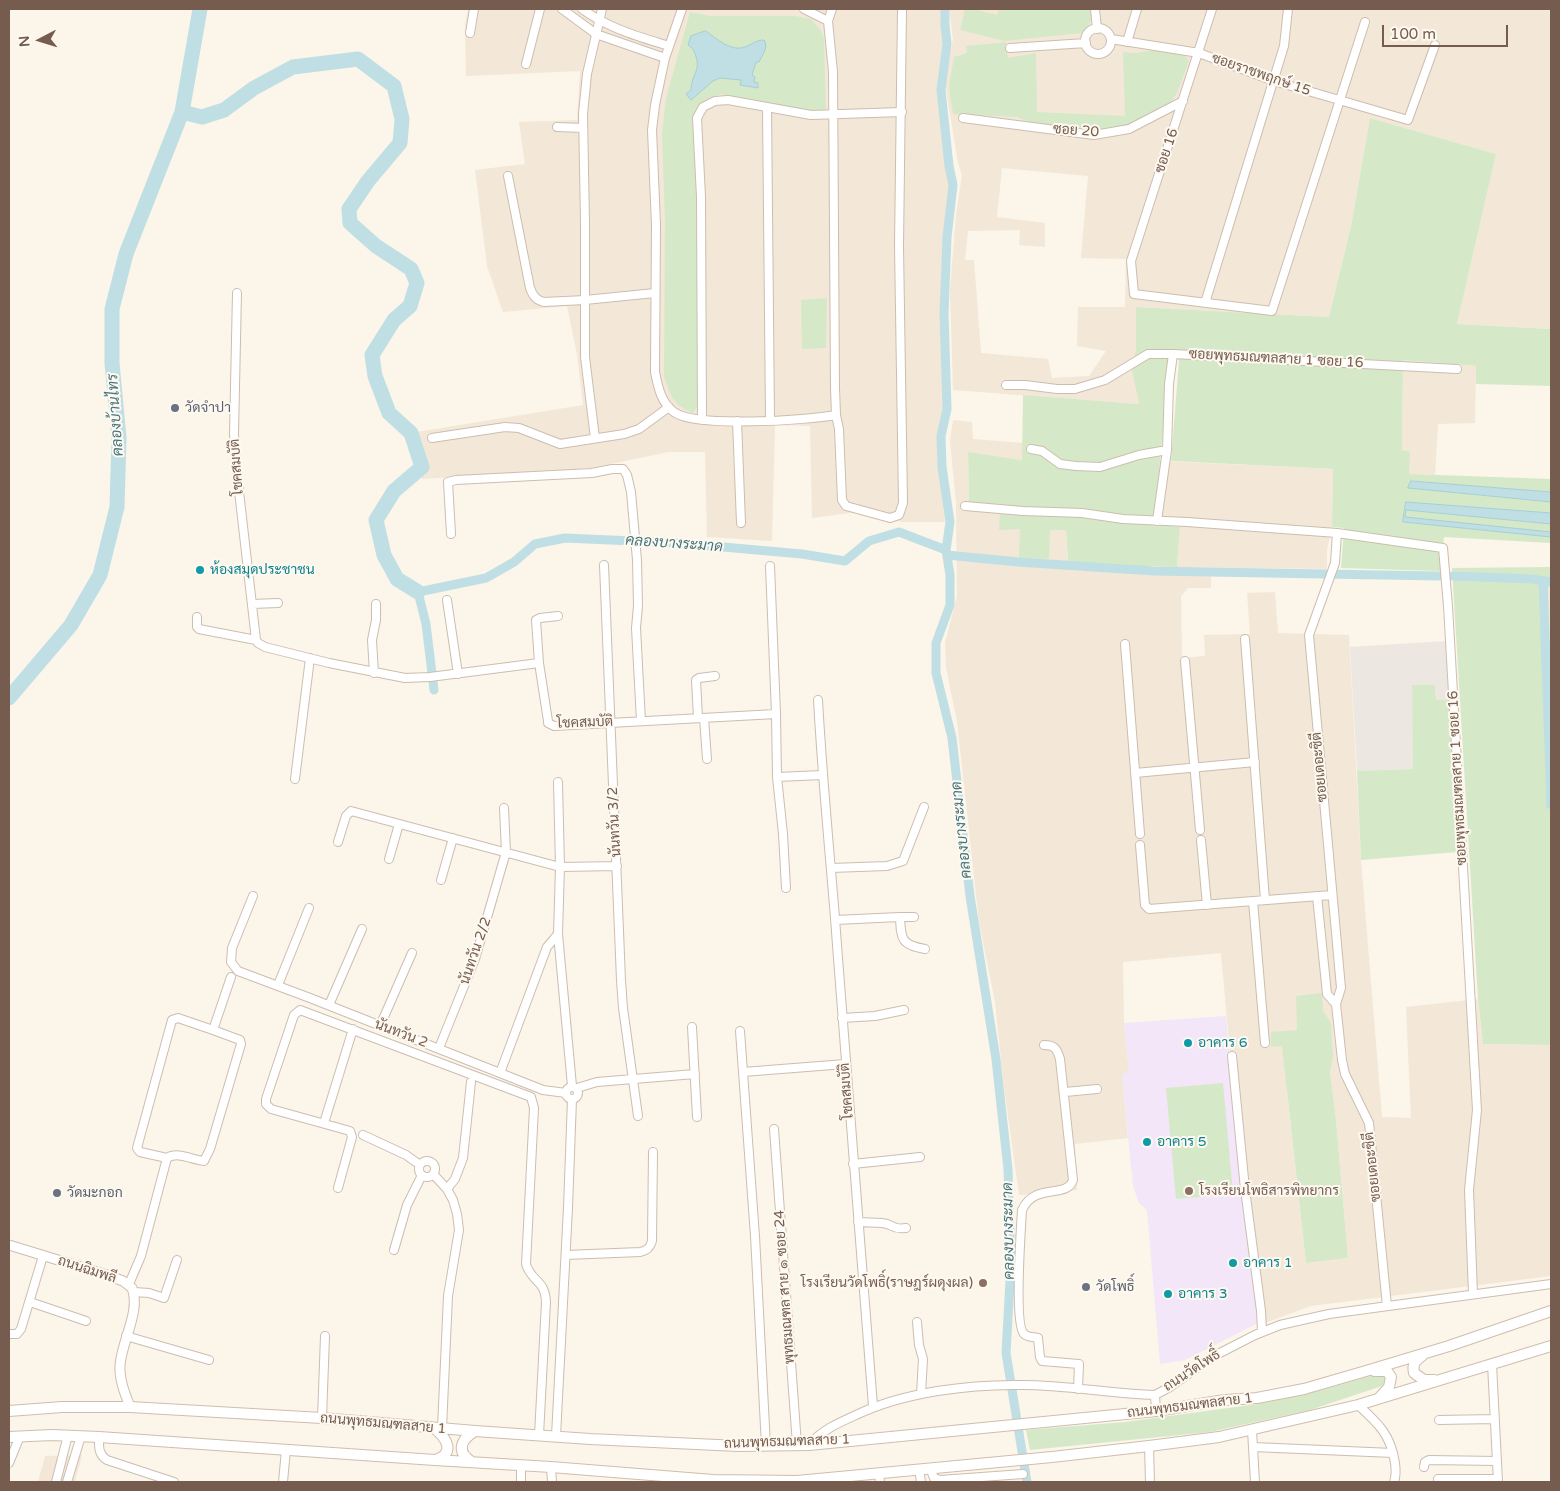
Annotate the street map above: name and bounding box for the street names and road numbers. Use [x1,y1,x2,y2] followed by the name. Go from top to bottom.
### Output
[1209,50,1313,100] street label: ซอยราชพฤกษ์ 15
[1052,121,1100,141] street label: ซอย 20
[1152,126,1182,176] street label: ซอย 16
[1188,346,1364,372] street label: ซอยพุทธมณฑลสาย 1 ซอย 16
[227,438,247,496] street label: โชคสมบัติ
[1445,690,1471,866] street label: ซอยพุทธมณฑลสาย 1 ซอย 16
[556,714,614,732] street label: โชคสมบัติ
[1309,731,1331,803] street label: ซอยเดอะซิตี
[605,786,625,858] street label: นันทวัน 3/2
[457,915,495,987] street label: นันทวัน 2/2
[372,1016,430,1052] street label: นันทวัน 2
[837,1062,857,1120] street label: โชคสมบัติ
[1361,1131,1385,1203] street label: ซอยเดอะซิตี
[771,1209,799,1365] street label: พุทธมณฑล สาย ๑ ซอย 24
[56,1253,118,1287] street label: ถนนฉิมพลี
[1160,1346,1224,1396] street label: ถนนวัดโพธิ์
[1126,1390,1254,1422] street label: ถนนพุทธมณฑลสาย 1
[319,1410,447,1438] street label: ถนนพุทธมณฑลสาย 1
[724,1431,850,1453] street label: ถนนพุทธมณฑลสาย 1

